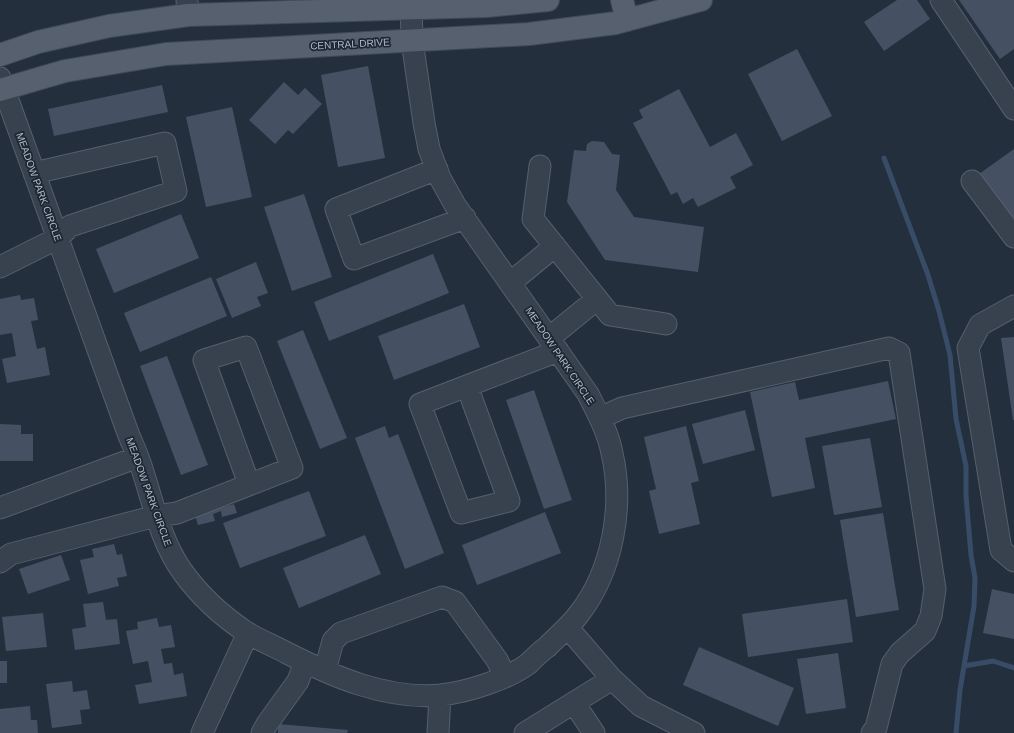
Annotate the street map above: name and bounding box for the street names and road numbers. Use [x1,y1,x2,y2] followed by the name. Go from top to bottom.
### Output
[310,36,390,52] street label: CENTRAL DRIVE
[14,131,64,243] street label: MEADOW PARK CIRCLE
[523,305,597,407] street label: MEADOW PARK CIRCLE
[124,436,174,548] street label: MEADOW PARK CIRCLE

